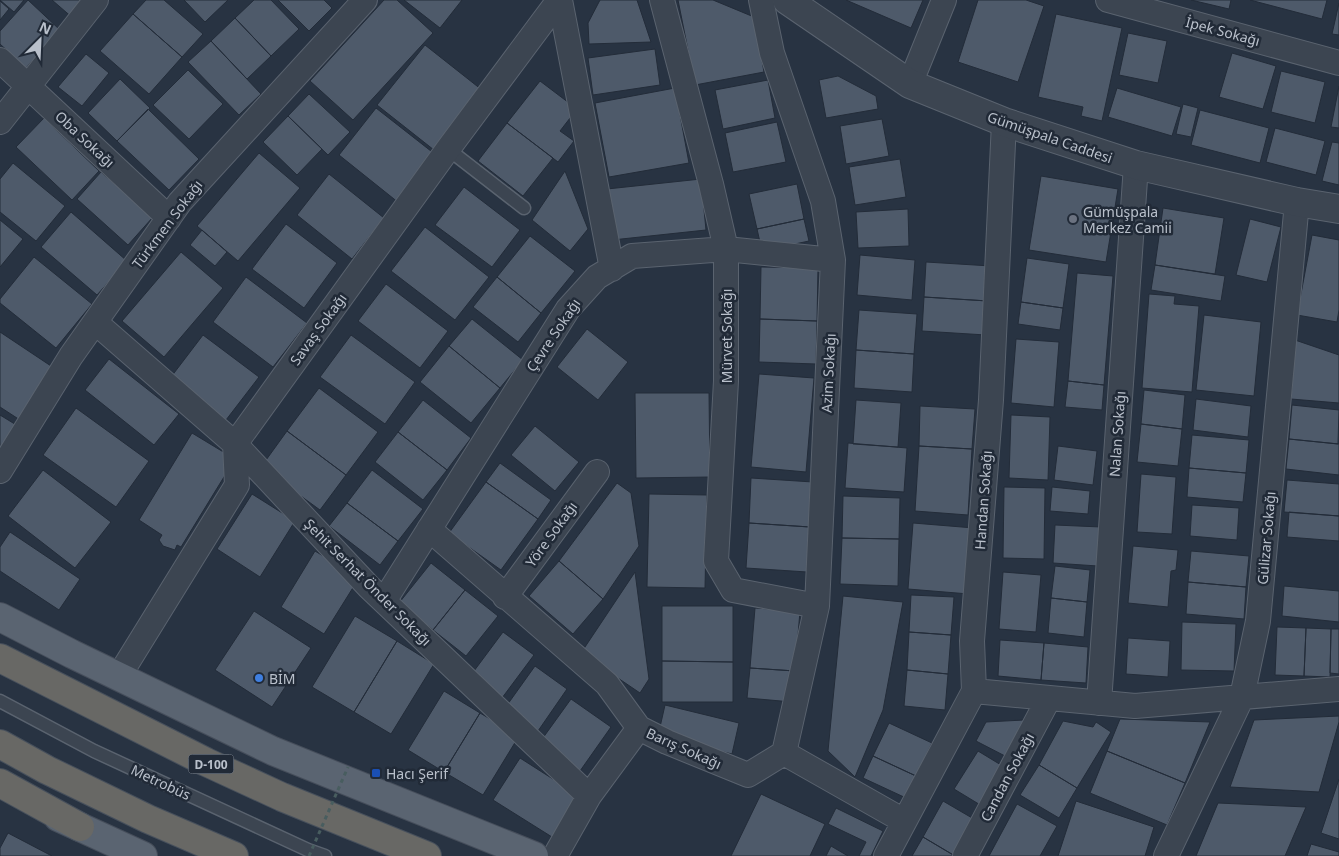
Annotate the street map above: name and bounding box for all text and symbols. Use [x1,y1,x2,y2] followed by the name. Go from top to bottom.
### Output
[1184,12,1262,50] street label: İpek Sokağı
[15,15,65,65] north arrow
[36,17,55,39] text: N
[51,107,119,171] street label: Oba Sokağı
[985,107,1115,167] street label: Gümüşpala Caddesi
[128,176,206,272] street label: Türkmen Sokağı
[1083,202,1172,237] place label: Gümüşpala Merkez Camii
[1067,213,1079,225] marker: Gümüşpala Merkez Camii
[285,289,351,369] street label: Savaş Sokağı
[717,289,736,383] street label: Mürvet Sokağı
[522,295,584,375] street label: Çevre Sokağı
[816,333,840,413] street label: Azim Sokağı
[1105,390,1129,478] street label: Nalan Sokağı
[970,450,996,550] street label: Handan Sokağı
[1252,491,1280,585] street label: Gülizar Sokağı
[521,497,581,571] street label: Yöre Sokağı
[300,514,436,650] street label: Şehit Serhat Önder Sokağı
[269,669,296,688] place label: BİM
[253,672,265,684] marker: BİM
[643,723,725,773] street label: Barış Sokağı
[976,729,1038,825] street label: Candan Sokağı
[188,754,234,774] road number: D-100
[128,760,194,804] street label: Metrobüs
[386,764,449,783] place label: Hacı Şerif
[370,767,382,779] marker: Hacı Şerif

